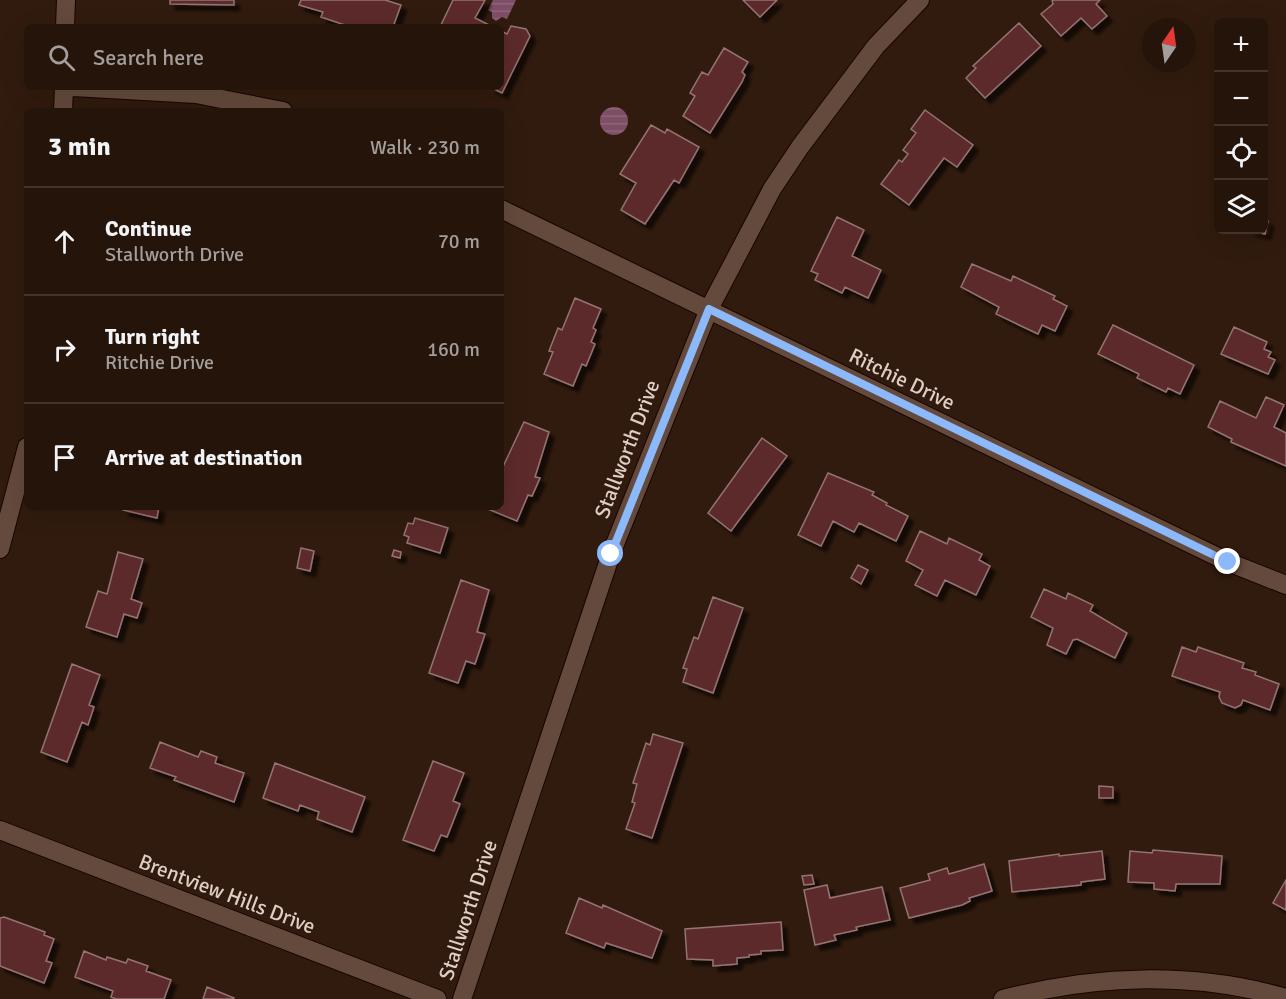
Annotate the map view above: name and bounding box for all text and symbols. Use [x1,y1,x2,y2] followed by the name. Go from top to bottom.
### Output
[1142,18,1196,72] north arrow
[1214,18,1268,234] map controls
[1214,18,1268,72] button: +
[24,24,504,90] search box
[45,41,78,74] icon: search
[93,44,204,71] text: Search here
[1214,72,1268,126] button: −
[1214,126,1268,180] button: locate
[48,131,111,163] text: 3 min
[370,135,480,160] text: Walk · 230 m
[1214,180,1268,234] button: layers
[105,215,192,242] text: Continue
[48,225,81,258] icon: ahead
[438,229,480,254] text: 70 m
[105,242,244,267] text: Stallworth Drive
[105,323,200,350] text: Turn right
[48,333,81,366] icon: right
[427,337,480,362] text: 160 m
[845,342,959,416] street label: Ritchie Drive
[105,350,214,375] text: Ritchie Drive
[589,376,665,522] street label: Stallworth Drive
[48,441,81,474] icon: arrive
[105,444,302,471] text: Arrive at destination
[597,540,623,566] route start
[1214,548,1240,574] route end
[433,837,503,983] street label: Stallworth Drive
[135,848,319,940] street label: Brentview Hills Drive

